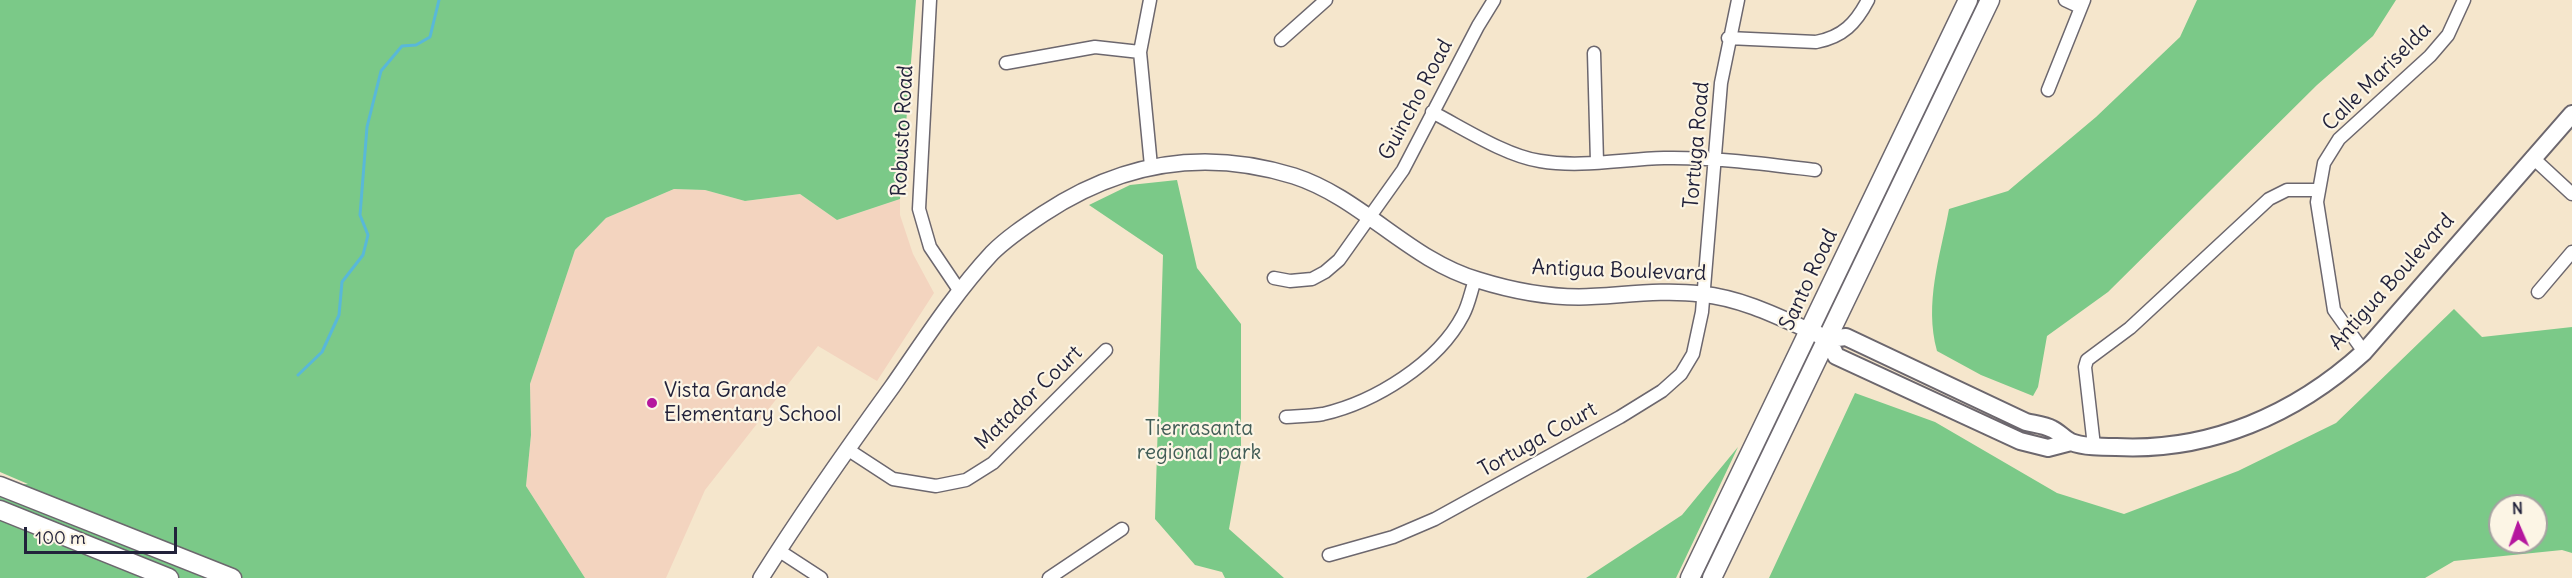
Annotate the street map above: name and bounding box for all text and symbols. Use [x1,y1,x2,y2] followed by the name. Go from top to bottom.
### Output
[2317,17,2437,137] street label: Calle Mariselda
[1374,35,1458,165] street label: Guincho Road
[887,65,919,197] street label: Robusto Road
[1679,81,1715,209] street label: Tortuga Road
[2324,209,2460,355] street label: Antigua Boulevard
[1775,225,1843,335] street label: Santo Road
[1531,255,1707,287] street label: Antigua Boulevard
[970,341,1088,455] street label: Matador Court
[664,378,841,428] place label: Vista Grande Elementary School
[645,396,659,410] marker: Vista Grande Elementary School
[1474,397,1602,483] street label: Tortuga Court
[1137,416,1261,466] park label: Tierrasanta regional park
[2488,494,2548,554] north arrow
[2512,498,2523,518] text: N
[27,515,180,553] scale bar
[35,526,86,549] text: 100 m

